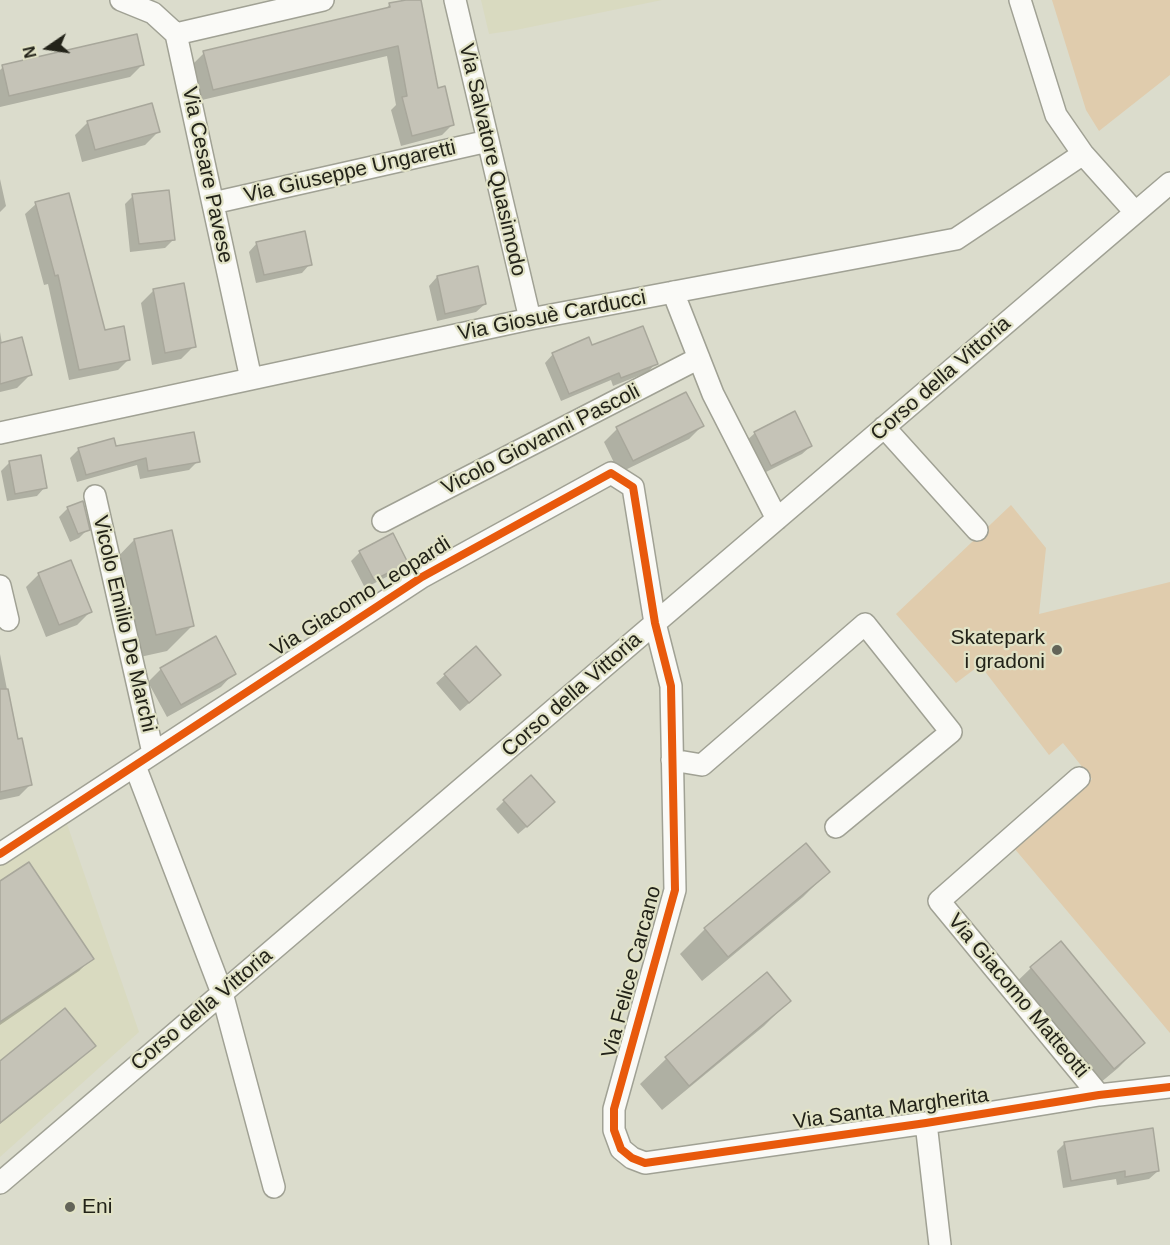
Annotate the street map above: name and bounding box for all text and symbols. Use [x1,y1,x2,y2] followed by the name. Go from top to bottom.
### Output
[18,18,78,78] north arrow
[453,41,531,279] street label: Via Salvatore Quasimodo
[20,45,40,60] text: N
[176,85,238,265] street label: Via Cesare Pavese
[242,135,458,209] street label: Via Giuseppe Ungaretti
[456,285,648,347] street label: Via Giosuè Carducci
[866,311,1016,447] street label: Corso della Vittoria
[438,379,644,501] street label: Vicolo Giovanni Pascoli
[87,513,161,735] street label: Vicolo Emilio De Marchi
[266,531,456,663] street label: Via Giacomo Leopardi
[950,625,1045,675] place label: Skatepark i gradoni
[497,627,647,763] street label: Corso della Vittoria
[1050,643,1064,657] marker: Skatepark i gradoni
[597,883,667,1061] street label: Via Felice Carcano
[942,909,1094,1083] street label: Via Giacomo Matteotti
[126,943,278,1077] street label: Corso della Vittoria
[792,1083,990,1135] street label: Via Santa Margherita
[82,1194,112,1220] place label: Eni
[63,1200,77,1214] marker: Eni

